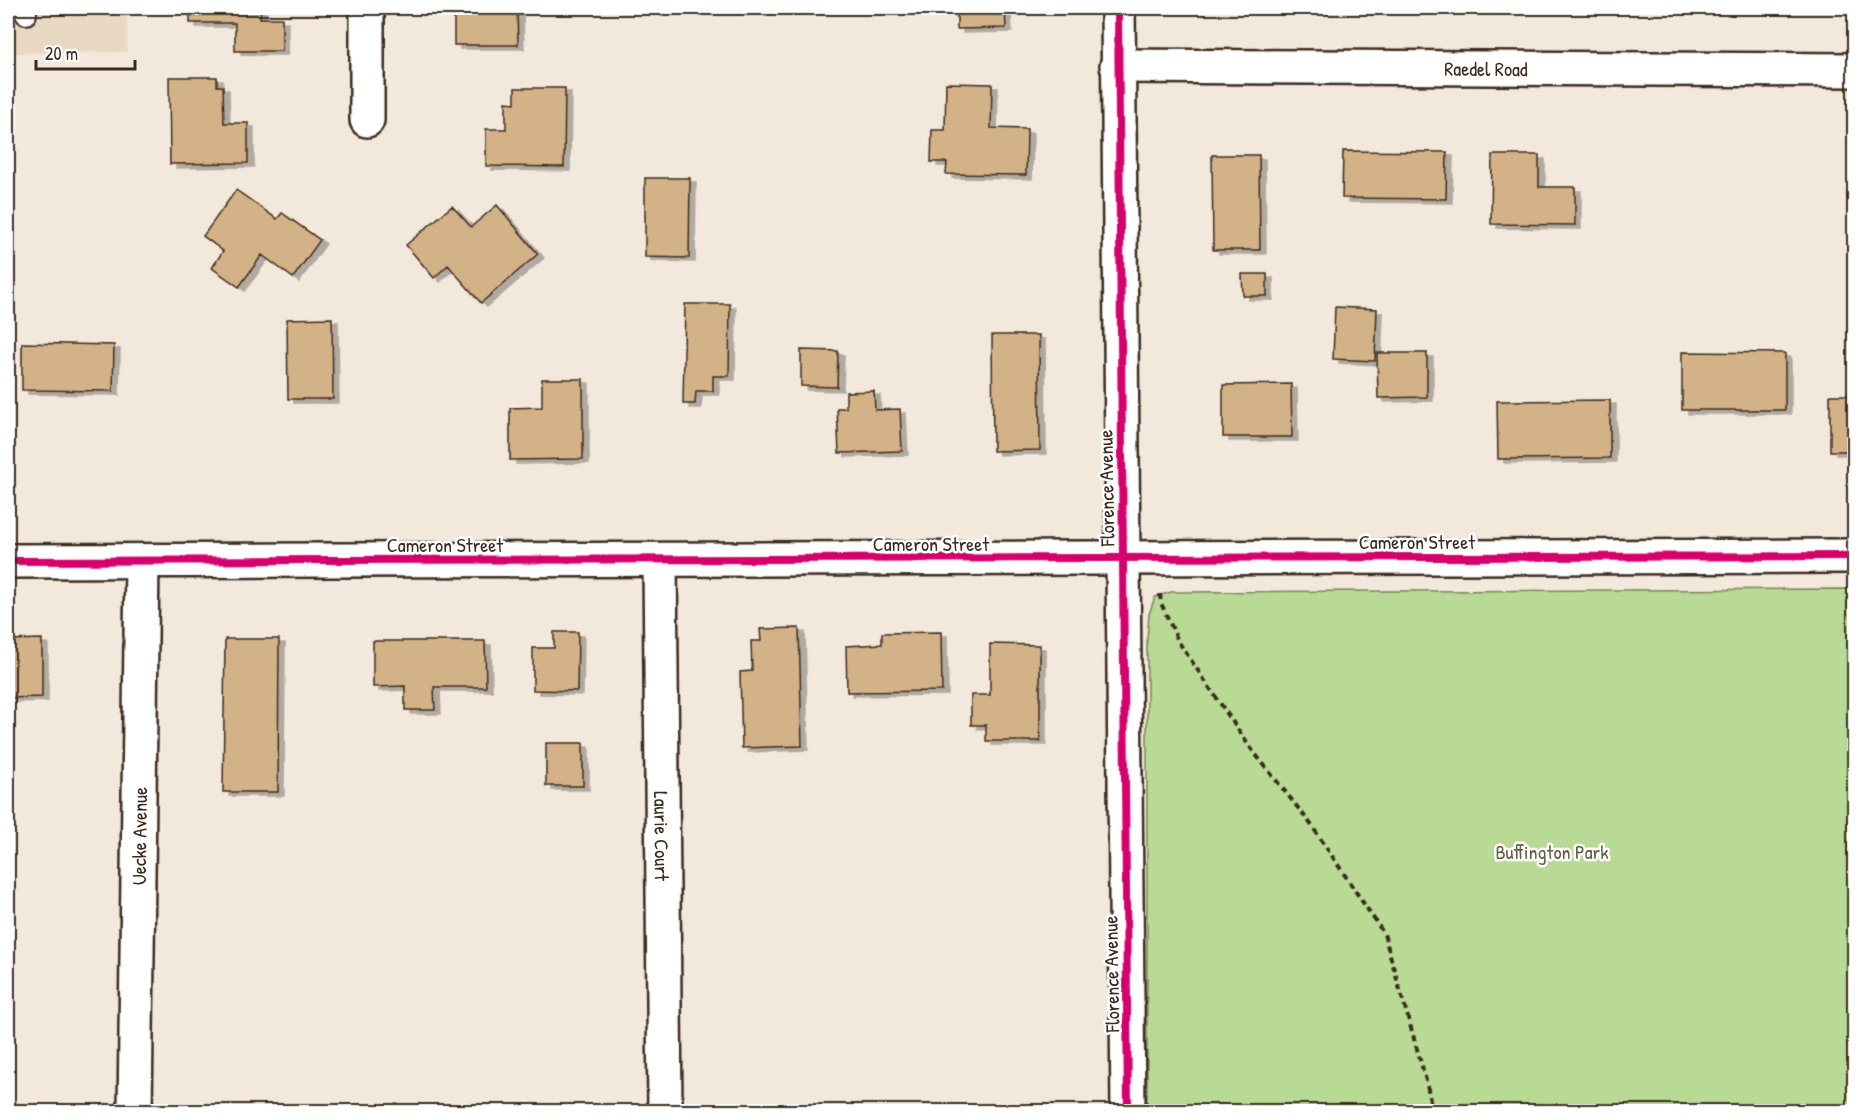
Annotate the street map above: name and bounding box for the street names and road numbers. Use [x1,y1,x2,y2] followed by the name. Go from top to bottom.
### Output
[1444,54,1528,82] street label: Raedel Road
[1091,429,1121,548] street label: Florence Avenue
[1359,528,1476,555] street label: Cameron Street
[873,530,990,557] street label: Cameron Street
[387,531,504,558] street label: Cameron Street
[124,787,153,885] street label: Uecke Avenue
[649,791,676,882] street label: Laurie Court
[1096,915,1126,1034] street label: Florence Avenue

